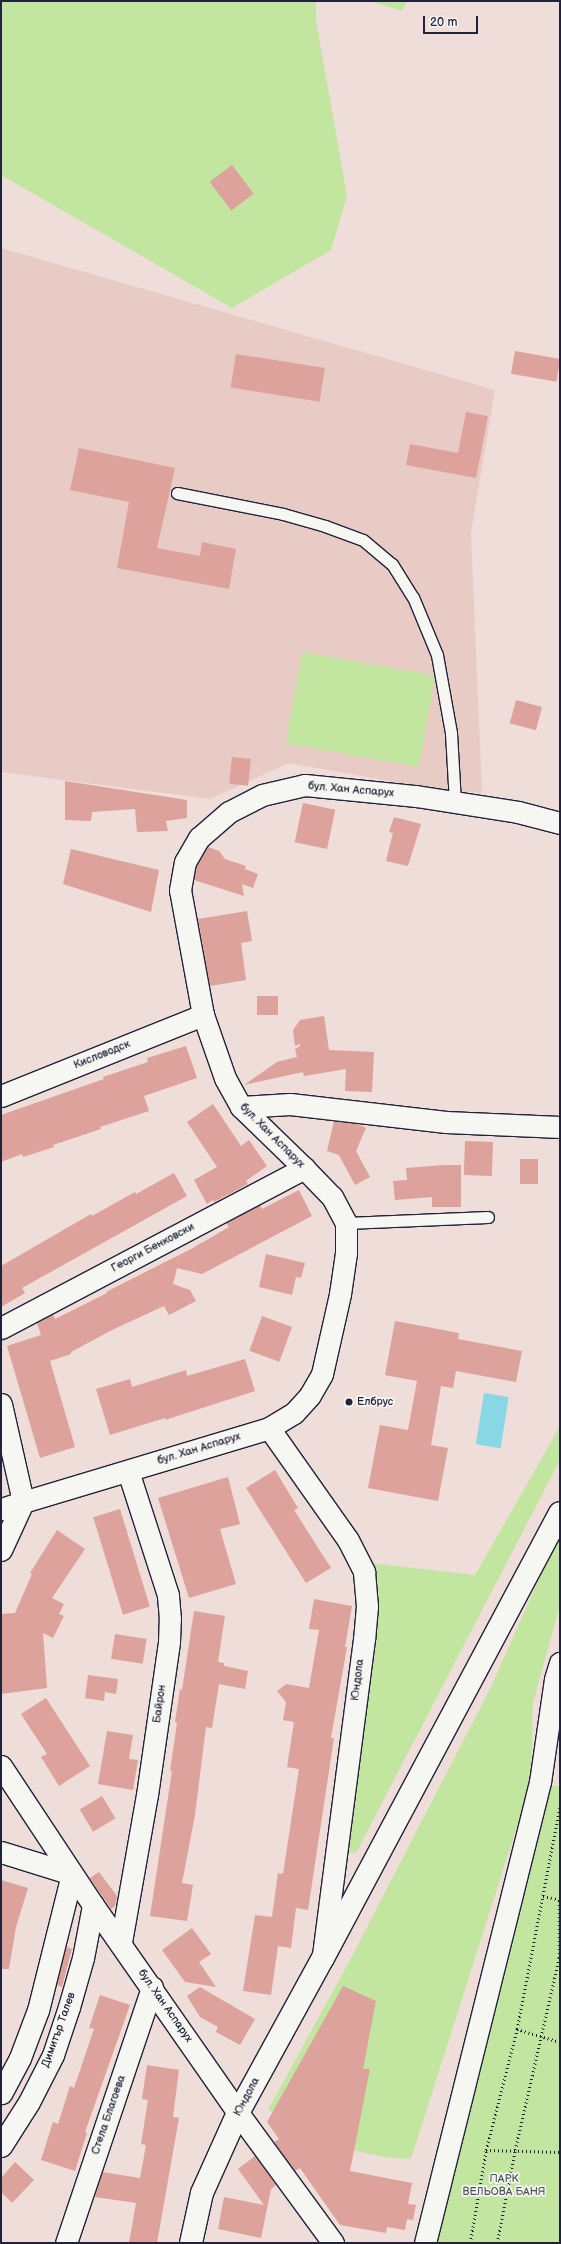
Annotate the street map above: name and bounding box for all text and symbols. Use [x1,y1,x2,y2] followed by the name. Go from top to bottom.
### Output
[425,8,480,34] scale bar
[430,15,457,30] text: 20 m
[308,780,394,800] street label: бул. Хан Аспарух
[72,1038,132,1072] street label: Кисловодск
[237,1101,307,1171] street label: бул. Хан Аспарух
[109,1221,197,1275] street label: Георги Бенковски
[357,1395,393,1409] place label: Елбрус
[344,1397,354,1407] marker: Елбрус
[156,1430,242,1468] street label: бул. Хан Аспарух
[349,1658,367,1702] street label: Юндола
[151,1684,169,1724] street label: Байрон
[135,1967,195,2045] street label: бул. Хан Аспарух
[39,1991,79,2069] street label: Димитър Талев
[89,2074,129,2156] street label: Стела Благоева
[231,2075,263,2119] street label: Юндола
[462,2173,546,2199] park label: ПАРК ВЕЛЬОВА БАНЯ

